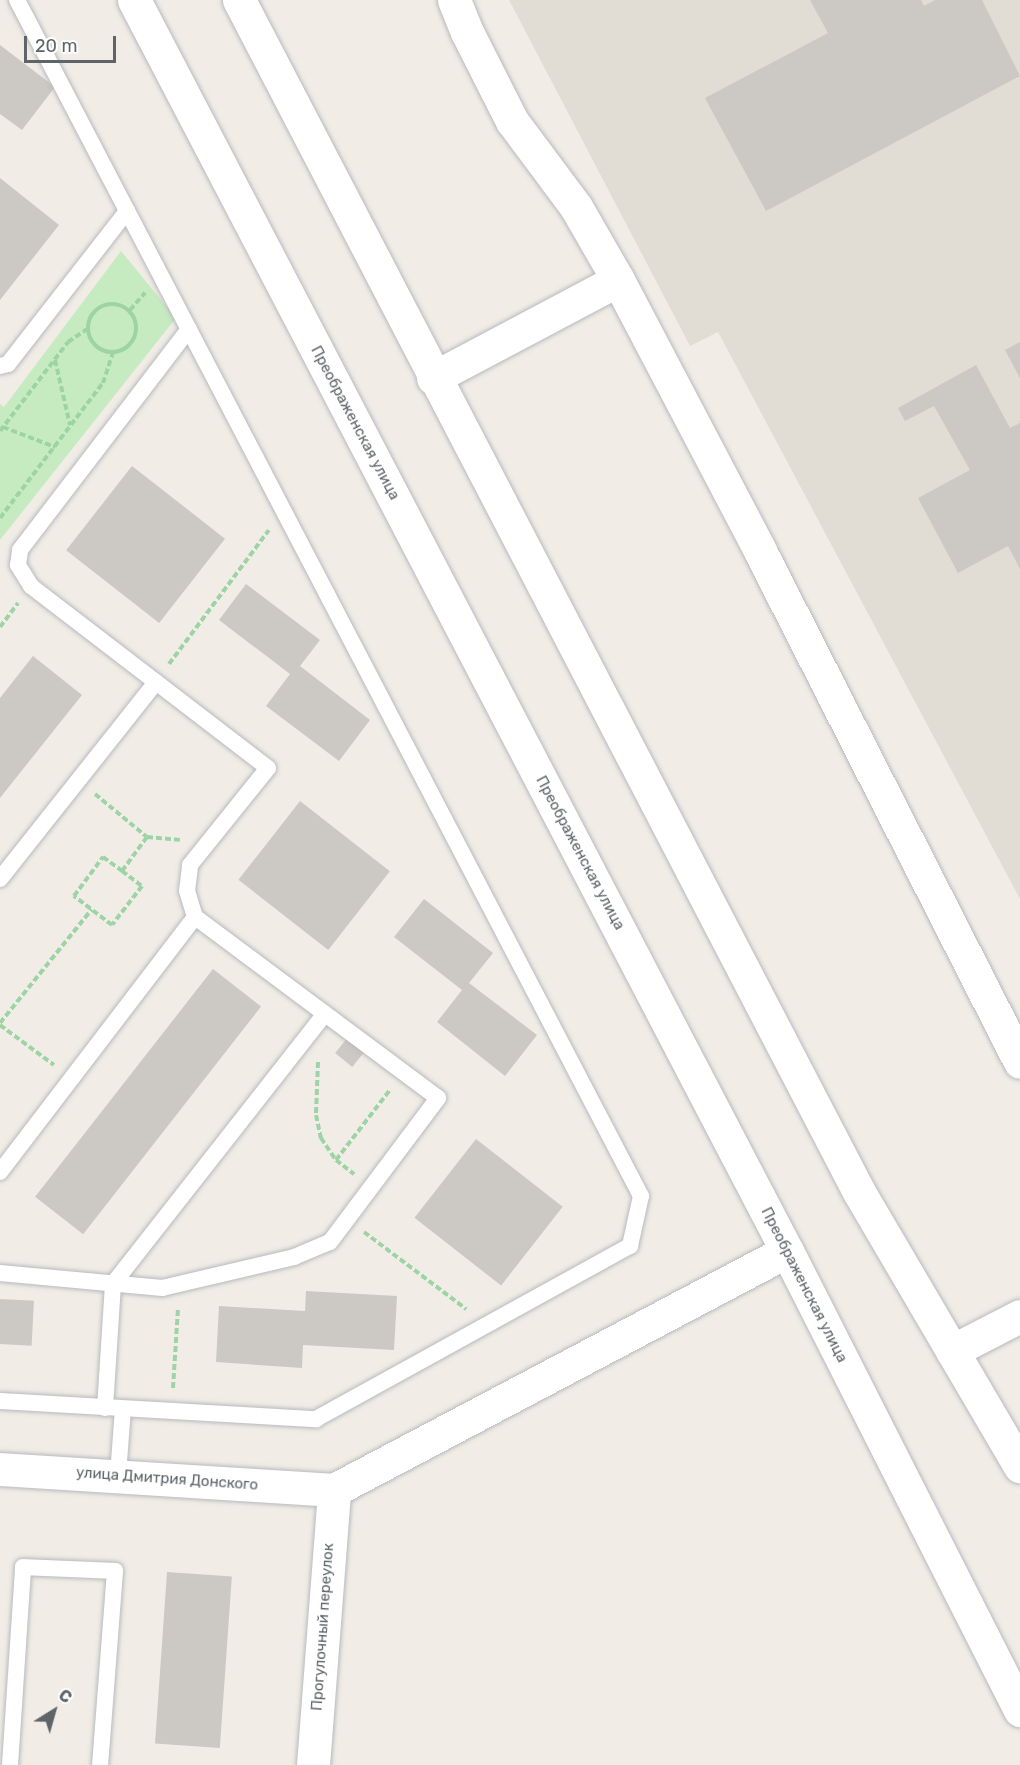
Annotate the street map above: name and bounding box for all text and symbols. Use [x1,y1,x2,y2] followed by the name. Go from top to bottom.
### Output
[27,24,118,62] scale bar
[35,35,77,57] text: 20 m
[307,343,403,503] street label: Преображенская улица
[532,773,628,933] street label: Преображенская улица
[757,1204,851,1366] street label: Преображенская улица
[75,1464,259,1494] street label: улица Дмитрия Донского
[308,1543,338,1711] street label: Прогулочный переулок
[24,1681,84,1741] north arrow
[55,1685,75,1707] text: С

